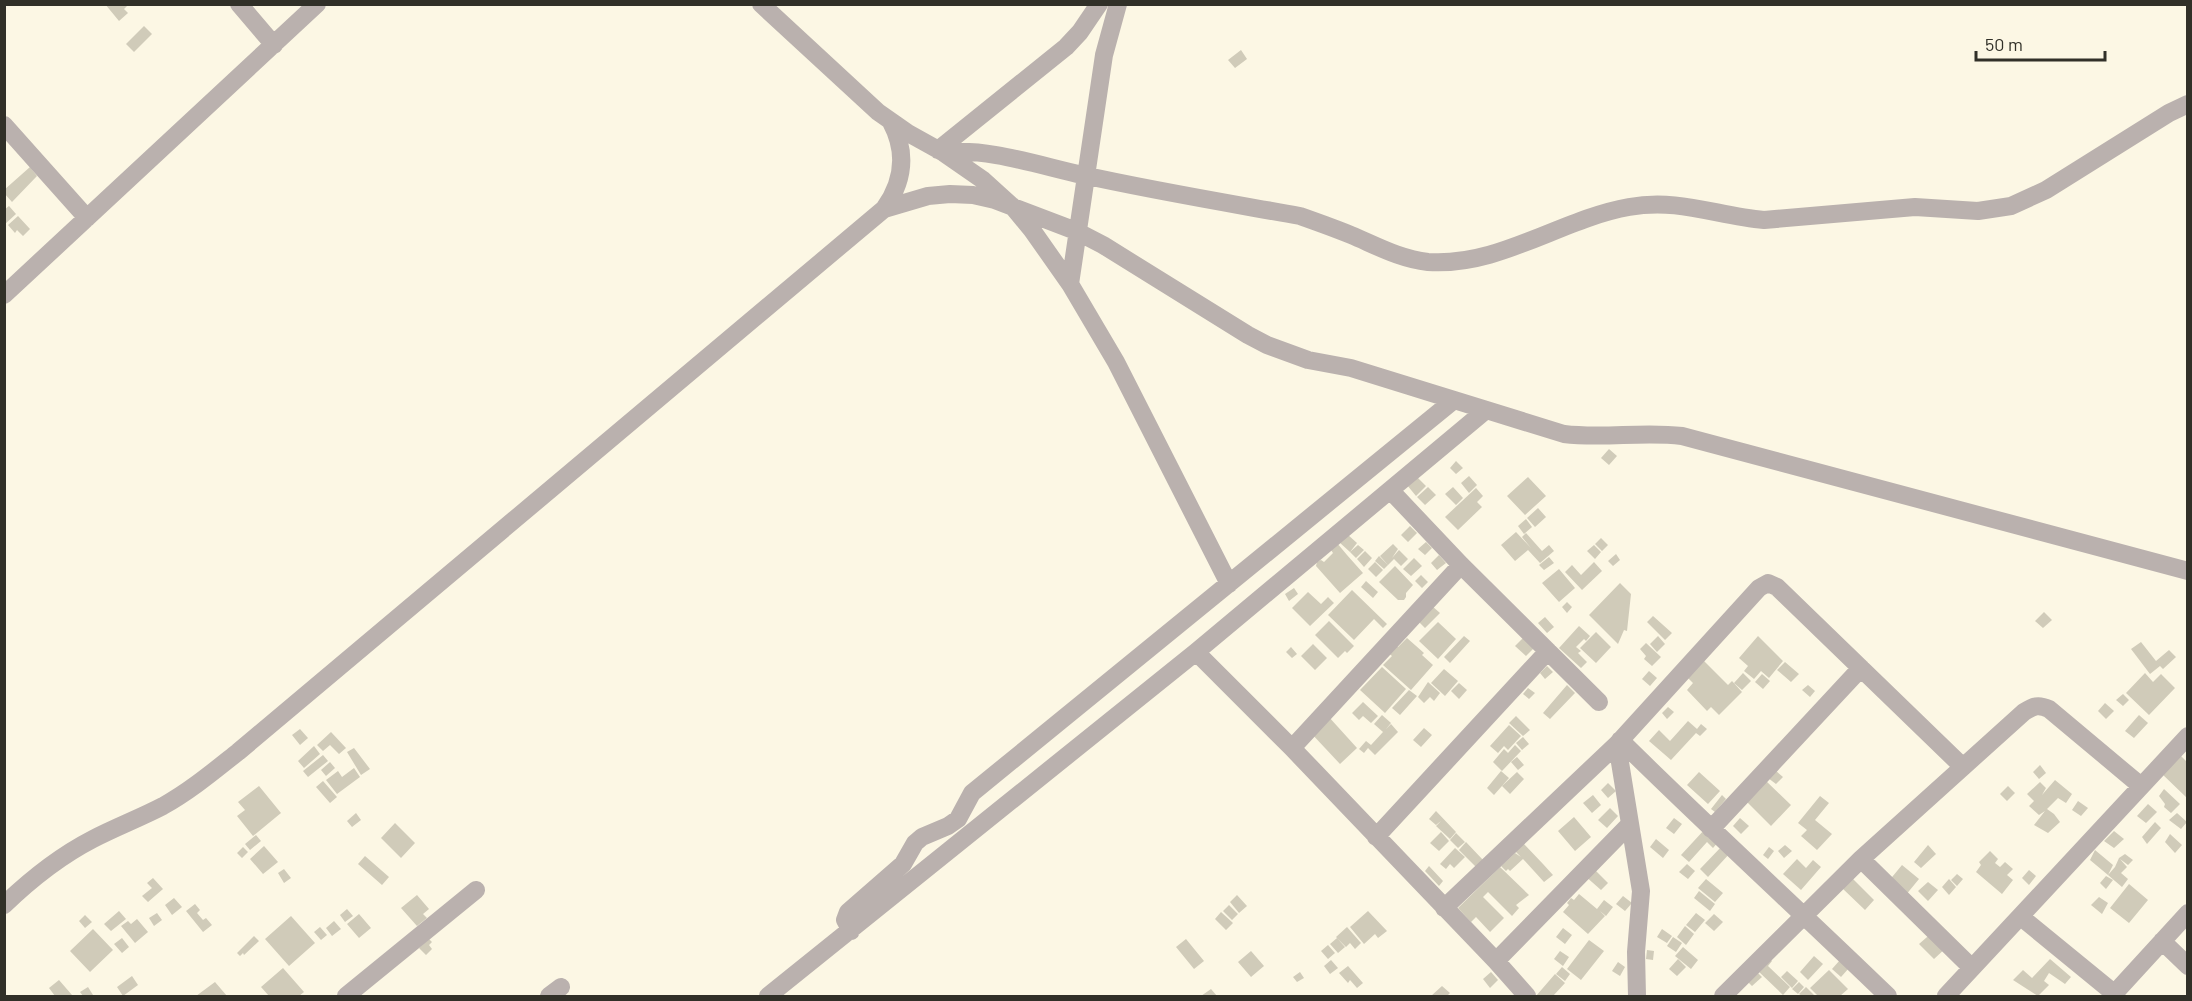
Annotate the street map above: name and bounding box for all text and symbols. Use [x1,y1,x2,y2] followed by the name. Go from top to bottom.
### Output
[1976,24,2105,62] scale bar
[1985,33,2023,55] text: 50 m

